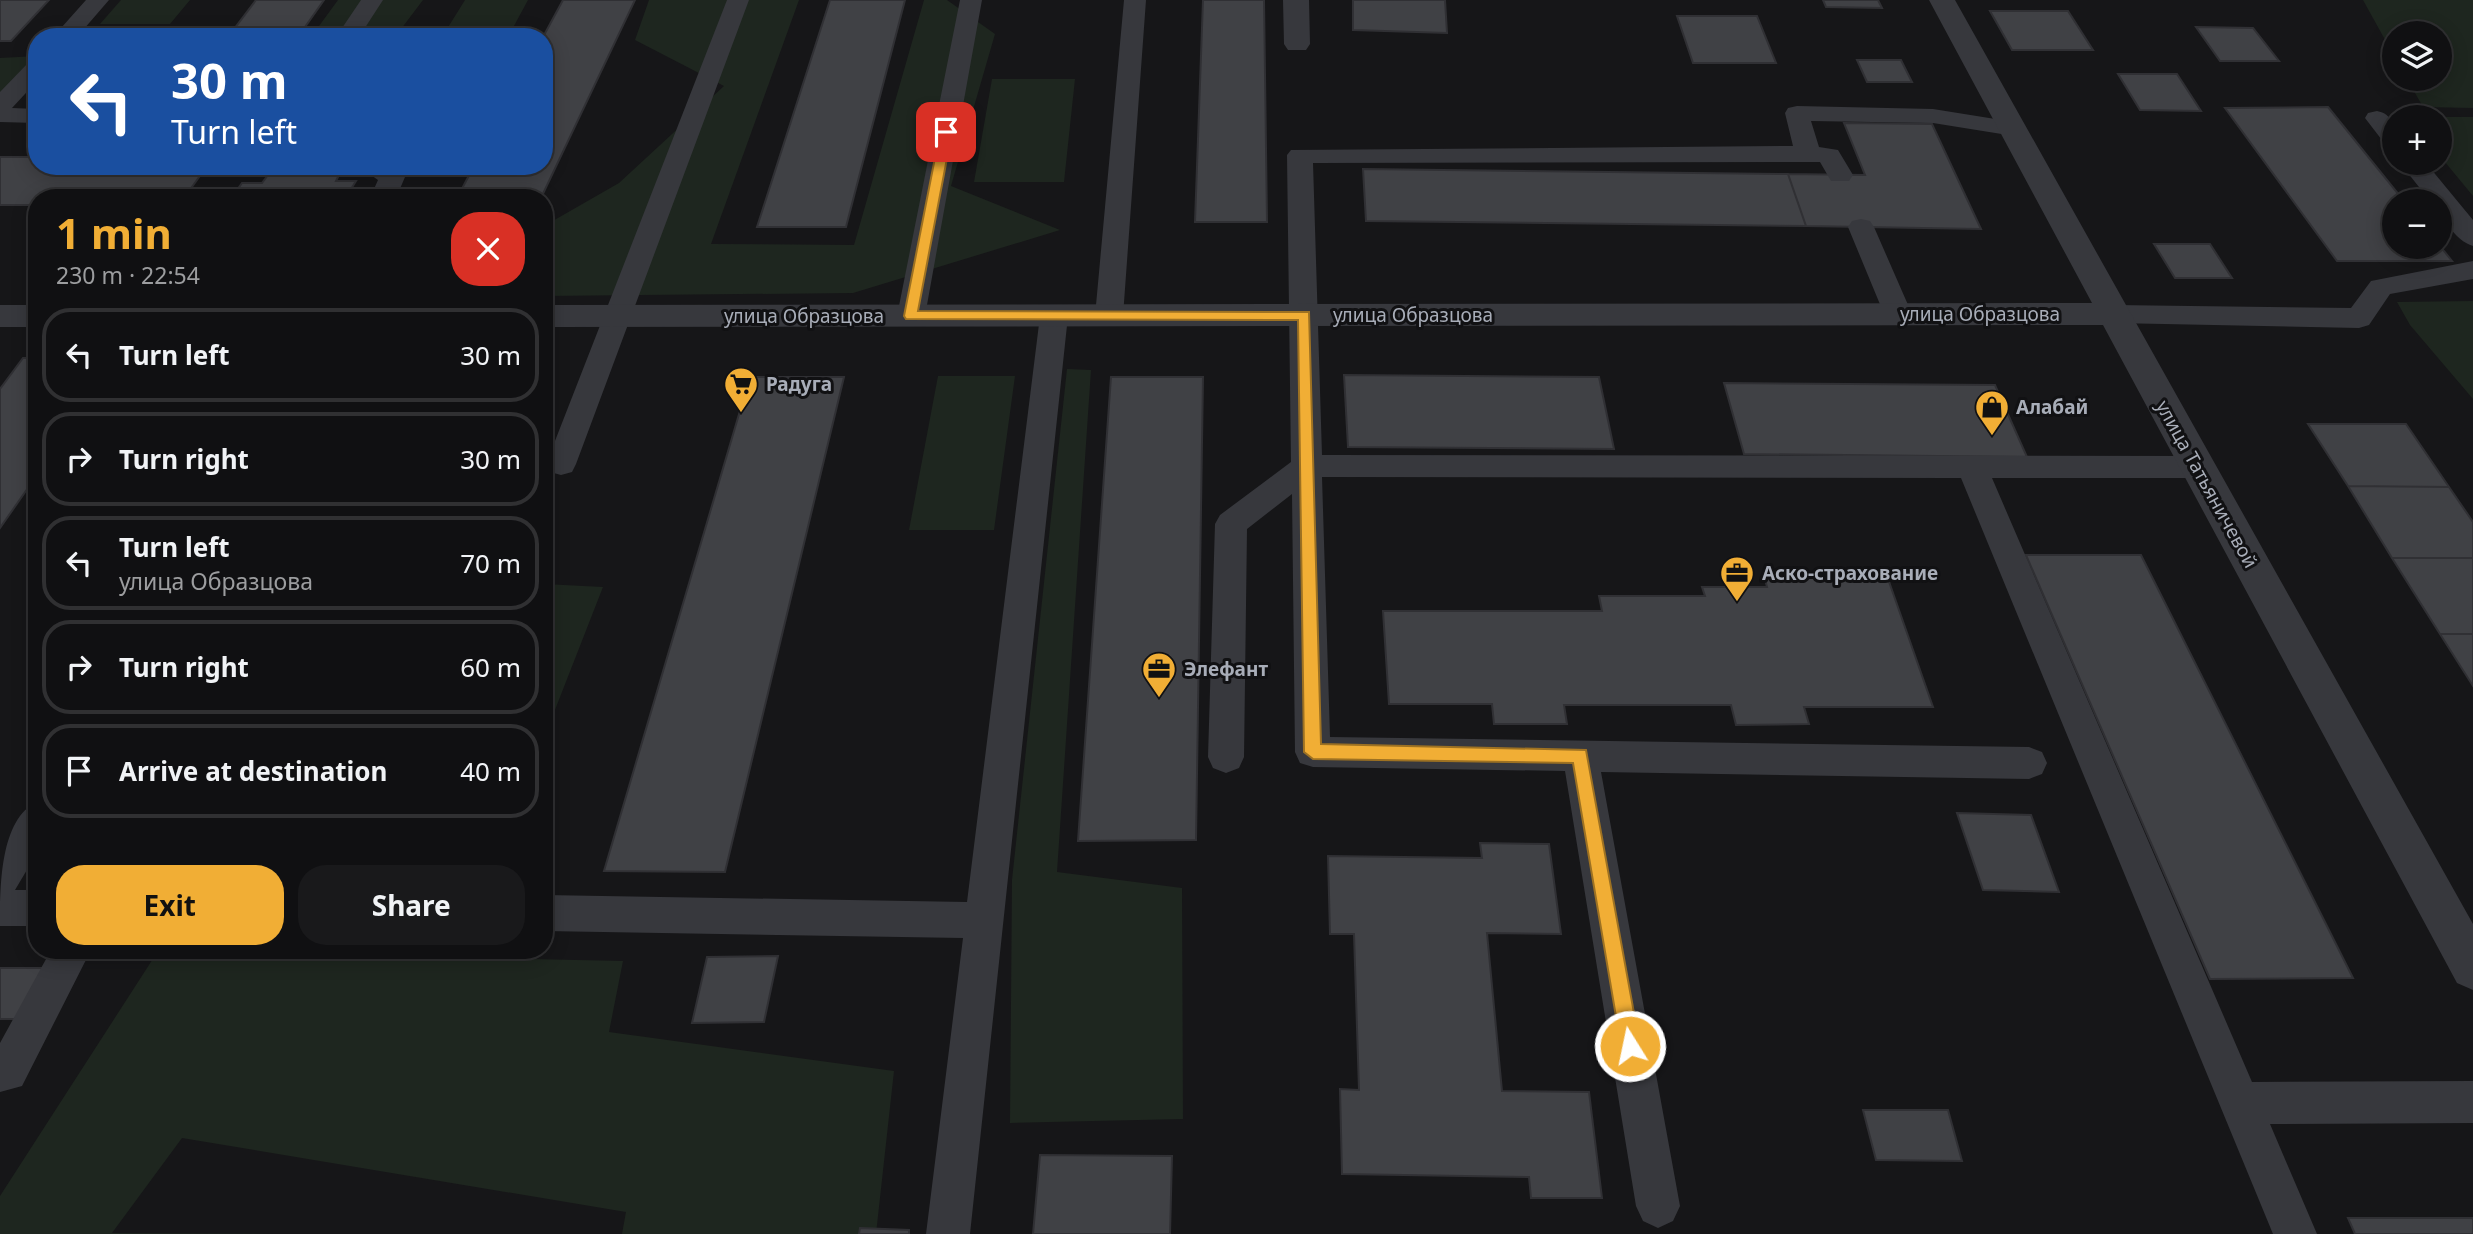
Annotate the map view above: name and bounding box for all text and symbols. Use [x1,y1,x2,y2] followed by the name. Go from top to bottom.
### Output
[2382,21,2452,259] map controls
[2382,21,2452,91] button: layers
[171,47,288,113] text: 30 m
[56,56,147,147] icon: left
[916,102,976,162] pin
[2382,105,2452,175] button: +
[171,110,297,153] text: Turn left
[927,113,965,151] icon: arrive
[2382,189,2452,259] button: −
[56,204,172,261] text: 1 min
[451,212,525,286] button: close
[56,259,200,291] text: 230 m · 22:54
[1900,301,2060,327] street label: улица Образцова
[1333,302,1493,328] street label: улица Образцова
[724,303,884,329] street label: улица Образцова
[60,336,98,374] icon: left
[119,337,230,373] text: Turn left
[460,337,521,373] text: 30 m
[722,365,760,414] supermarket icon: Радуга
[766,371,832,397] place label: Радуга
[1973,388,2011,437] shop icon: Алабай
[2016,394,2088,420] place label: Алабай
[2150,396,2264,572] street label: улица Татьяничевой
[60,440,98,478] icon: right
[119,441,249,477] text: Turn right
[460,441,521,477] text: 30 m
[119,529,230,565] text: Turn left
[60,544,98,582] icon: left
[460,545,521,581] text: 70 m
[1718,554,1756,603] office icon: Аско-страхование
[1762,560,1938,586] place label: Аско-страхование
[119,565,313,597] text: улица Образцова
[60,648,98,686] icon: right
[119,649,249,685] text: Turn right
[460,649,521,685] text: 60 m
[1140,650,1178,699] office icon: Элефант
[1184,656,1268,682] place label: Элефант
[60,752,98,790] icon: arrive
[119,753,388,789] text: Arrive at destination
[460,753,521,789] text: 40 m
[56,865,284,945] button: Exit
[298,865,525,945] button: Share
[1593,1009,1667,1083] position arrow

